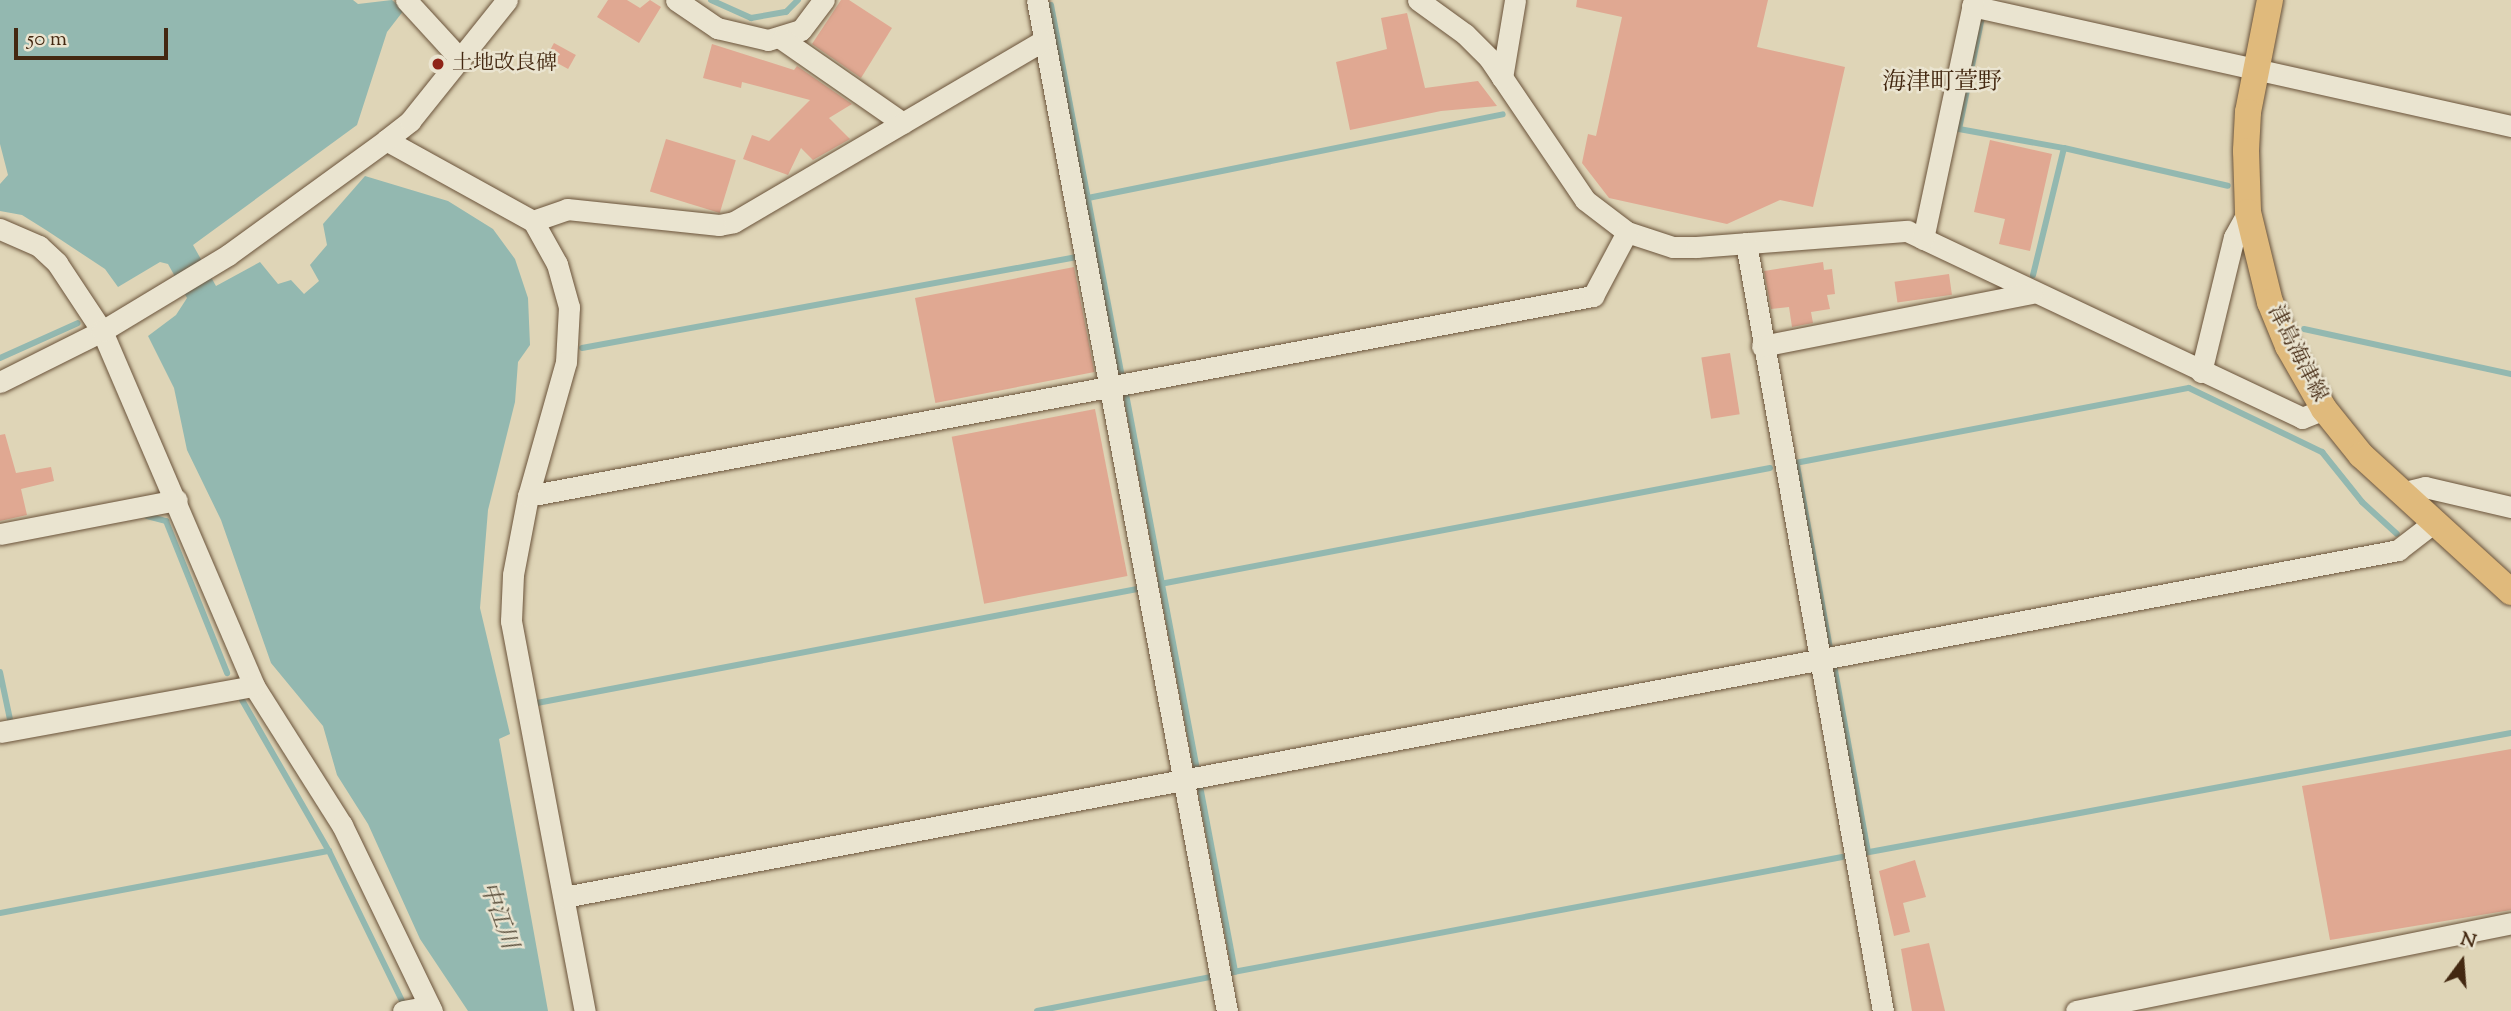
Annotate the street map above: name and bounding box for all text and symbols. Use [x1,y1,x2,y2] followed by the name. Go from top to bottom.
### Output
[18,14,172,58] scale bar
[27,25,67,55] text: 50 m
[452,51,557,77] place label: 土地改良碑
[430,56,446,72] marker: 土地改良碑
[1882,70,2002,98] district label: 海津町萱野
[2262,302,2332,406] street label: 津島海津線
[472,879,522,953] water label: 中江川
[2457,926,2479,956] text: N
[2427,927,2497,997] north arrow

